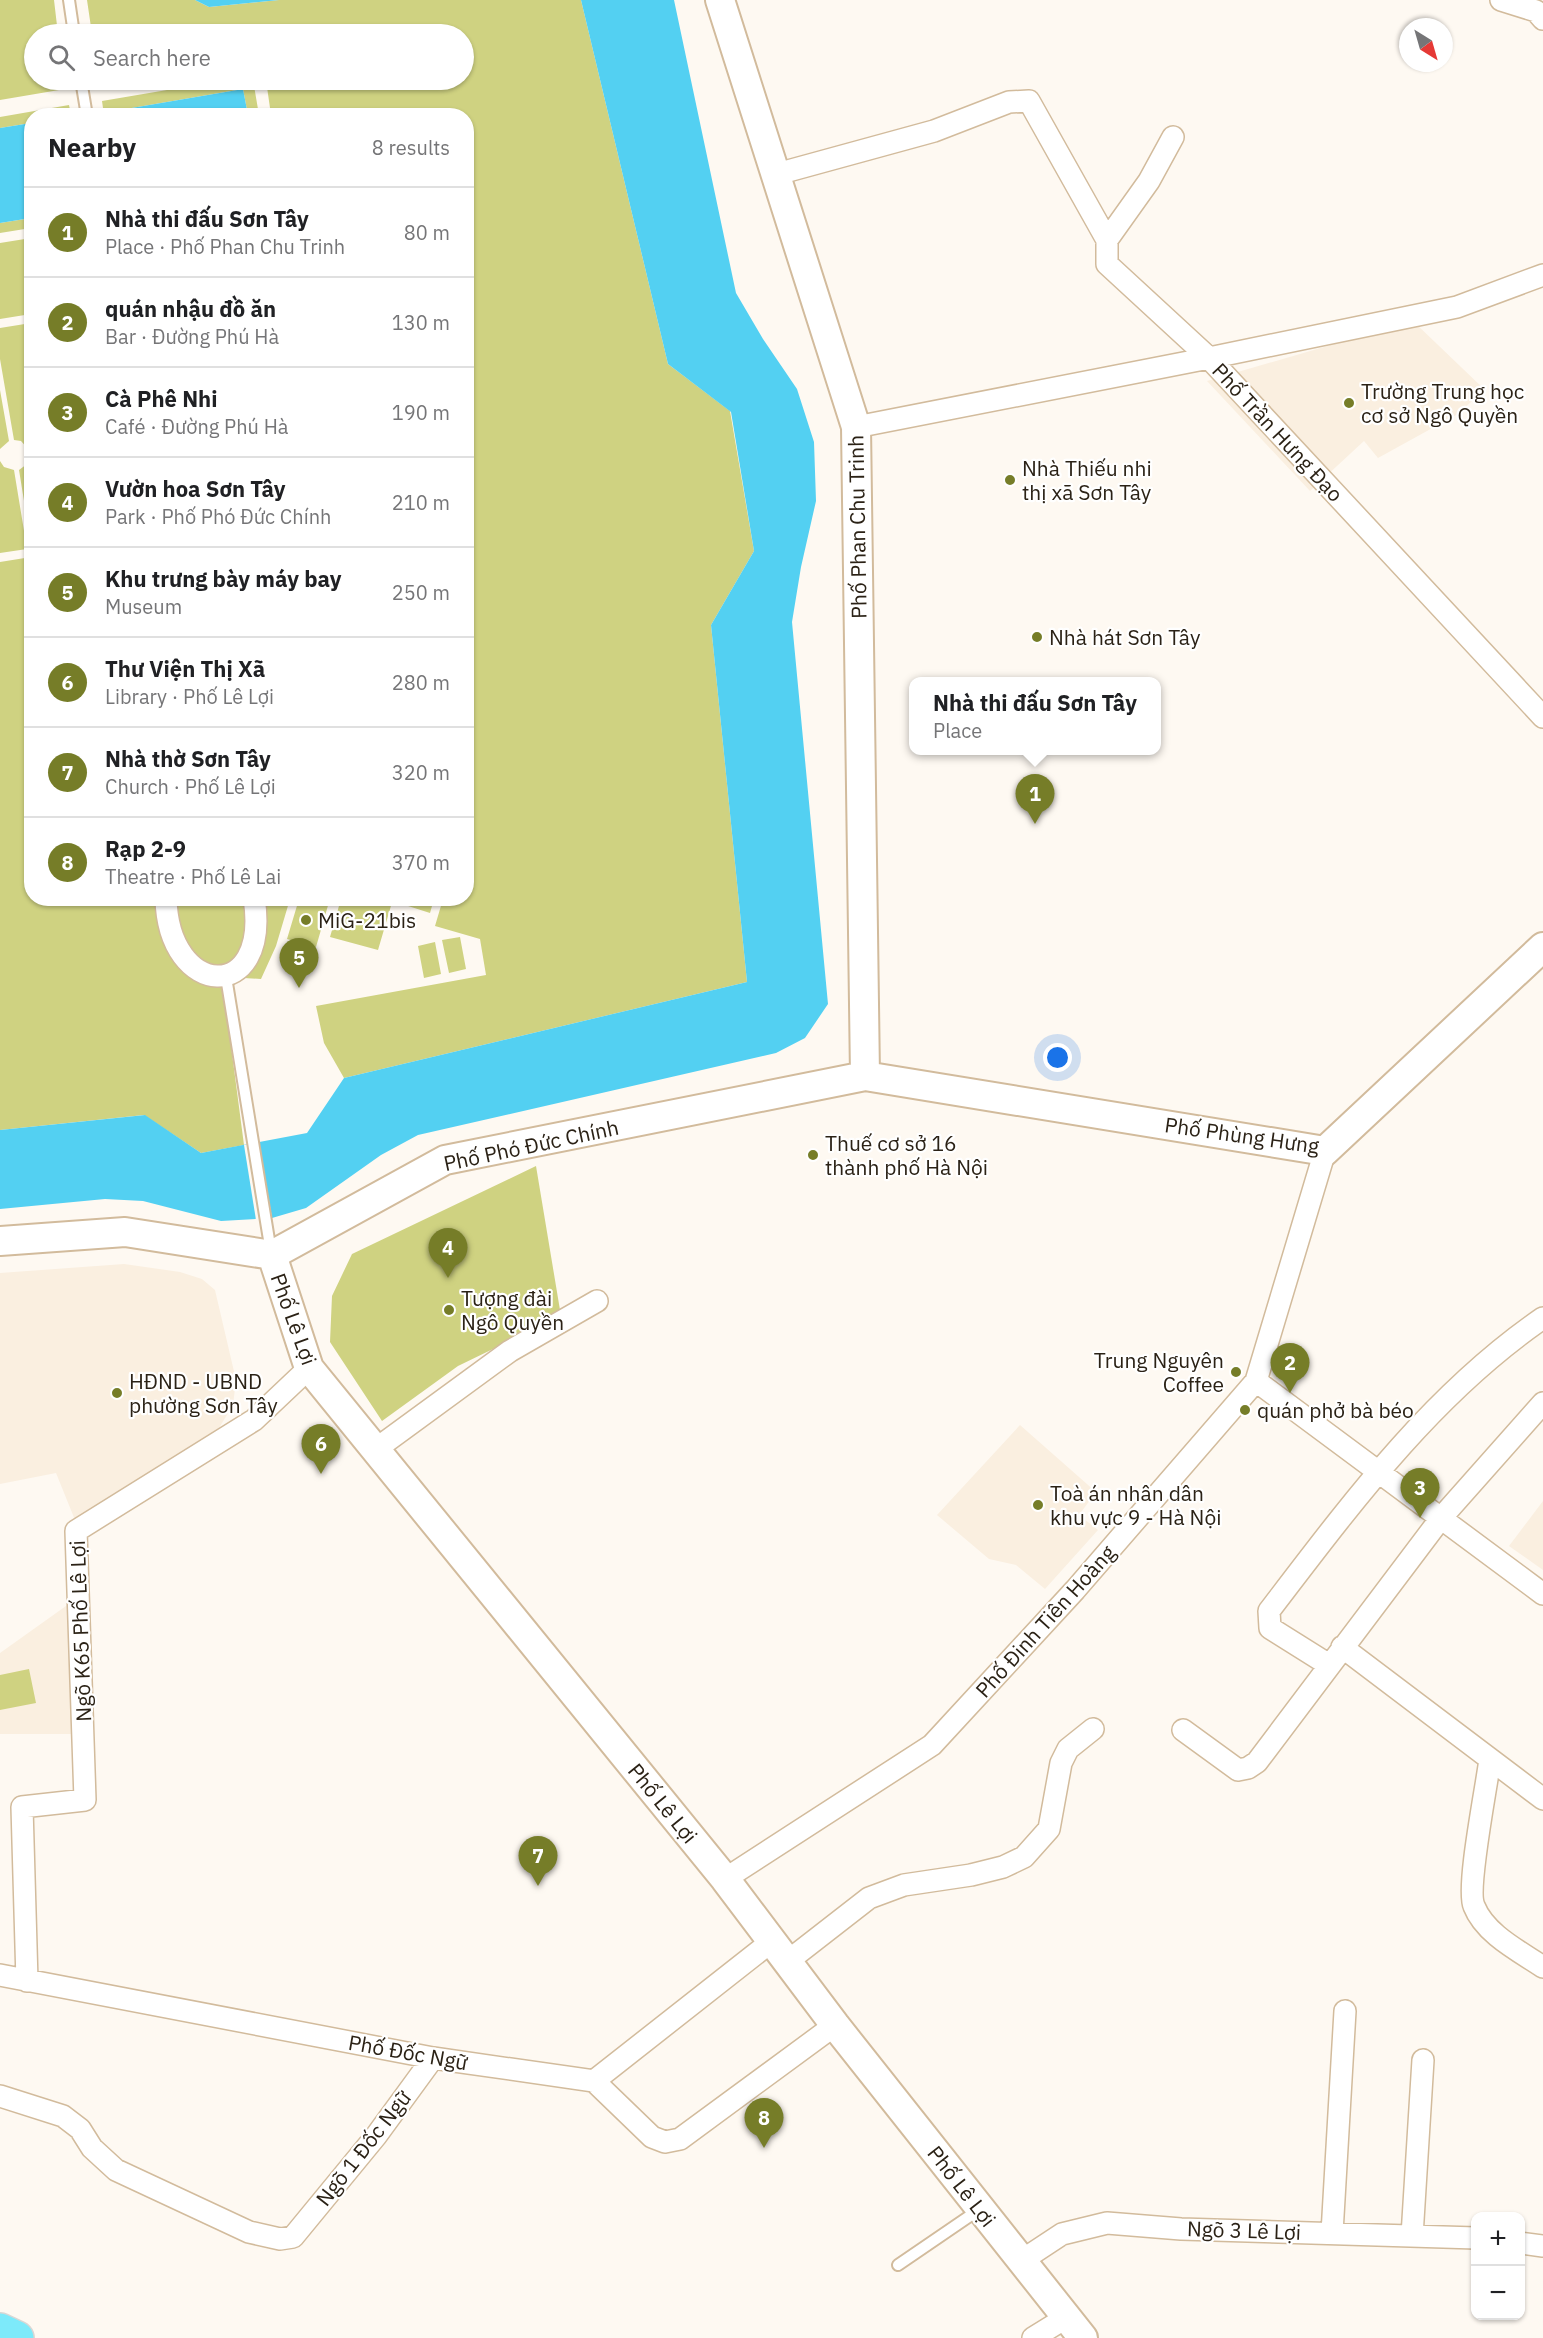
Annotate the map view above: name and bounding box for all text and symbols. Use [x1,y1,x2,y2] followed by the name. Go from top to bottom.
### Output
[1399,18,1453,72] north arrow
[24,24,474,90] search box
[45,41,78,74] icon: search
[93,43,211,72] text: Search here
[48,130,136,164] text: Nearby
[372,134,450,161] text: 8 results
[105,204,309,233] text: Nhà thi đấu Sơn Tây
[62,219,74,246] text: 1
[404,219,450,246] text: 80 m
[105,233,345,260] text: Place · Phố Phan Chu Trinh
[105,294,276,323] text: quán nhậu đồ ăn
[62,309,74,336] text: 2
[392,309,450,336] text: 130 m
[105,323,279,350] text: Bar · Đường Phú Hà
[1206,357,1350,507] street label: Phố Trần Hưng Đạo
[1361,377,1524,429] place label: Trường Trung học cơ sở Ngô Quyền
[105,384,217,413] text: Cà Phê Nhi
[1342,396,1356,410] marker: Trường Trung học cơ sở Ngô Quyền
[62,399,74,426] text: 3
[392,399,450,426] text: 190 m
[105,413,289,440] text: Café · Đường Phú Hà
[841,435,873,619] street label: Phố Phan Chu Trinh
[1022,454,1152,506] place label: Nhà Thiếu nhi thị xã Sơn Tây
[1003,473,1017,487] marker: Nhà Thiếu nhi thị xã Sơn Tây
[105,474,286,503] text: Vườn hoa Sơn Tây
[62,489,74,516] text: 4
[392,489,450,516] text: 210 m
[105,503,331,530] text: Park · Phố Phó Đức Chính
[105,564,342,593] text: Khu trưng bày máy bay
[62,579,74,606] text: 5
[392,579,450,606] text: 250 m
[105,593,182,620] text: Museum
[1049,623,1201,651] place label: Nhà hát Sơn Tây
[1030,630,1044,644] marker: Nhà hát Sơn Tây
[105,654,265,683] text: Thư Viện Thị Xã
[62,669,74,696] text: 6
[392,669,450,696] text: 280 m
[909,677,1161,755] popup
[105,683,274,710] text: Library · Phố Lê Lợi
[933,688,1137,717] text: Nhà thi đấu Sơn Tây
[933,717,982,744] text: Place
[105,744,271,773] text: Nhà thờ Sơn Tây
[62,759,74,786] text: 7
[392,759,450,786] text: 320 m
[105,773,276,800] text: Church · Phố Lê Lợi
[1016,774,1054,824] pin: 1
[105,834,186,863] text: Rạp 2-9
[62,849,74,876] text: 8
[392,849,450,876] text: 370 m
[105,863,281,890] text: Theatre · Phố Lê Lai
[318,906,416,934] place label: MiG-21bis
[299,913,313,927] marker: MiG-21bis
[280,938,318,988] pin: 5
[1043,1043,1072,1072] your location
[1163,1110,1321,1160] street label: Phố Phùng Hưng
[441,1113,621,1177] street label: Phố Phó Đức Chính
[825,1129,988,1181] place label: Thuế cơ sở 16 thành phố Hà Nội
[806,1148,820,1162] marker: Thuế cơ sở 16 thành phố Hà Nội
[428,1228,468,1278] pin: 4
[265,1269,323,1369] street label: Phố Lê Lợi
[461,1284,564,1336] place label: Tượng đài Ngô Quyền
[442,1303,456,1317] marker: Tượng đài Ngô Quyền
[1270,1344,1310,1393] pin: 2
[1094,1346,1224,1398] place label: Trung Nguyên Coffee
[1229,1365,1243,1379] marker: Trung Nguyên Coffee
[129,1367,278,1419] place label: HĐND - UBND phường Sơn Tây
[110,1386,124,1400] marker: HĐND - UBND phường Sơn Tây
[1257,1396,1414,1424] place label: quán phở bà béo
[1238,1403,1252,1417] marker: quán phở bà béo
[302,1424,340,1474] pin: 6
[1400,1468,1440,1518] pin: 3
[1050,1479,1221,1531] place label: Toà án nhân dân khu vực 9 - Hà Nội
[1031,1498,1045,1512] marker: Toà án nhân dân khu vực 9 - Hà Nội
[969,1539,1121,1703] street label: Phố Đinh Tiên Hoàng
[63,1540,97,1722] street label: Ngõ K65 Phố Lê Lợi
[622,1757,704,1849] street label: Phố Lê Lợi
[518,1836,558,1886] pin: 7
[346,2028,470,2076] street label: Phố Đốc Ngữ
[309,2084,417,2212] street label: Ngõ 1 Đốc Ngữ
[744,2098,783,2148] pin: 8
[922,2140,1002,2232] street label: Phố Lê Lợi
[1471,2212,1525,2320] map controls
[1471,2212,1525,2266] button: +
[1186,2214,1302,2246] street label: Ngõ 3 Lê Lợi
[1471,2266,1525,2320] button: −

